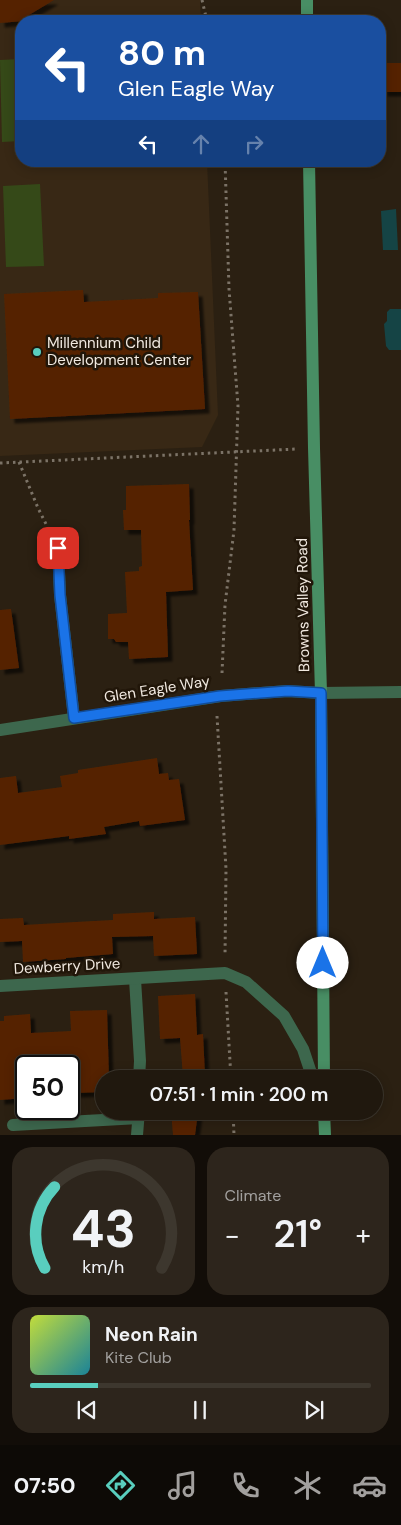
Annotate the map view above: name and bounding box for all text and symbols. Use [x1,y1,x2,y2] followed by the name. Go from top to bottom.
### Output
[118,30,206,76] text: 80 m
[35,35,100,100] icon: left
[118,74,275,103] text: Glen Eagle Way
[134,130,162,158] icon: left
[187,130,215,158] icon: ahead
[240,130,268,158] icon: right
[47,333,192,370] place label: Millennium Child Development Center
[31,346,43,358] marker: Millennium Child Development Center
[37,527,79,569] pin
[44,534,72,562] icon: arrive
[292,538,314,672] street label: Browns Valley Road
[103,671,212,707] street label: Glen Eagle Way
[296,936,348,988] position arrow
[13,953,121,979] street label: Dewberry Drive
[15,1055,80,1120] speed limit sign: 50
[150,1082,328,1107] text: 07:51 · 1 min · 200 m
[225,1185,281,1206] text: Climate
[71,1195,136,1263] text: 43
[273,1209,322,1259] text: 21°
[225,1217,240,1254] text: −
[356,1217,371,1254] text: +
[82,1255,124,1279] text: km/h
[105,1322,198,1347] text: Neon Rain
[105,1347,172,1368] text: Kite Club
[73,1396,101,1424] icon: previous
[186,1396,214,1424] icon: pause
[300,1396,328,1424] icon: next
[103,1468,138,1503] icon: directions
[165,1468,200,1503] icon: music
[228,1468,263,1503] icon: phone
[290,1468,325,1503] icon: climate
[352,1468,387,1503] icon: car
[14,1471,76,1500] text: 07:50

